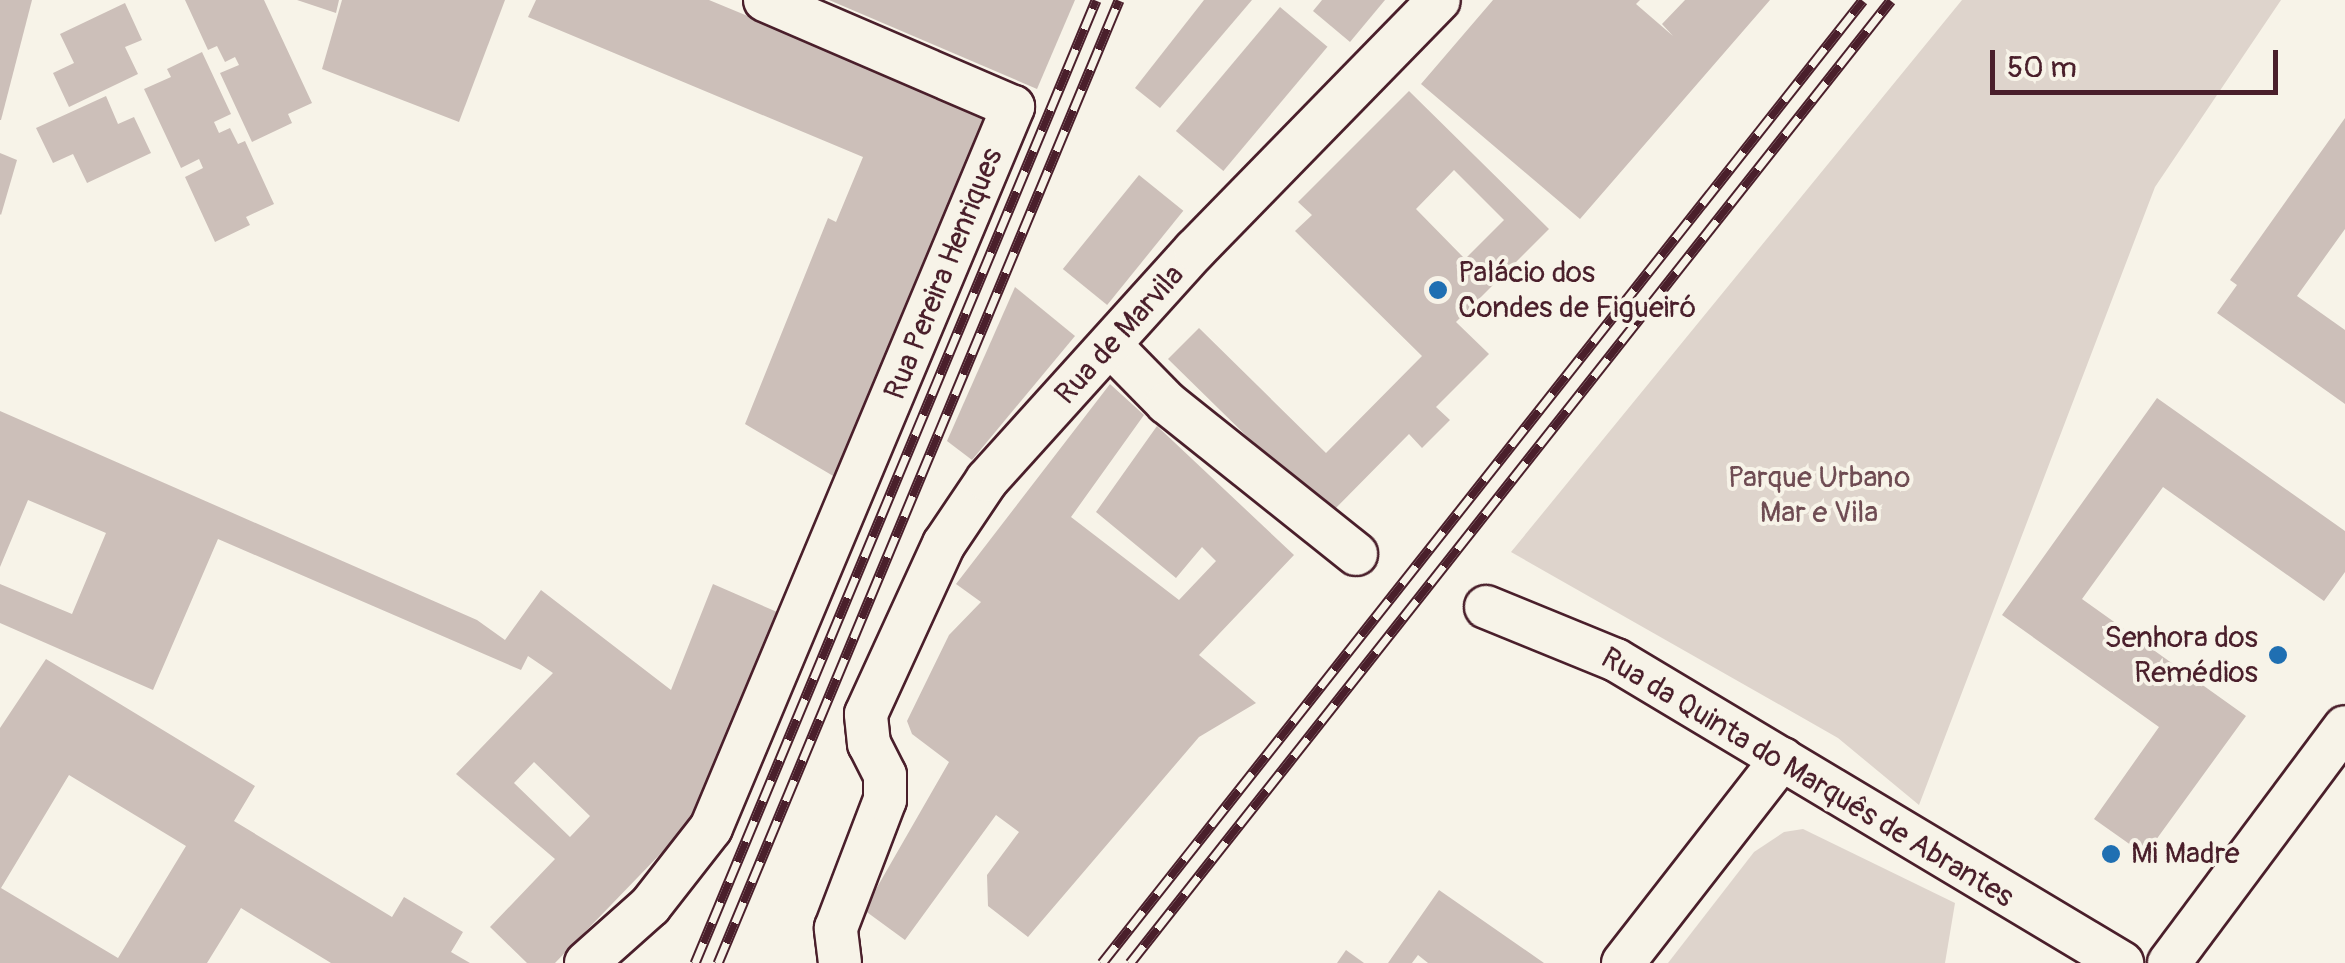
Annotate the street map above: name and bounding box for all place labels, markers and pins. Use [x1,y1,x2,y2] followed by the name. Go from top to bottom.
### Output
[1458,255,1696,326] place label: Palácio dos Condes de Figueiró
[1427,279,1449,301] marker: Palácio dos Condes de Figueiró
[2104,620,2258,690] place label: Senhora dos Remédios
[2267,644,2289,666] marker: Senhora dos Remédios
[2131,836,2240,872] place label: Mi Madre
[2100,843,2122,865] marker: Mi Madre

